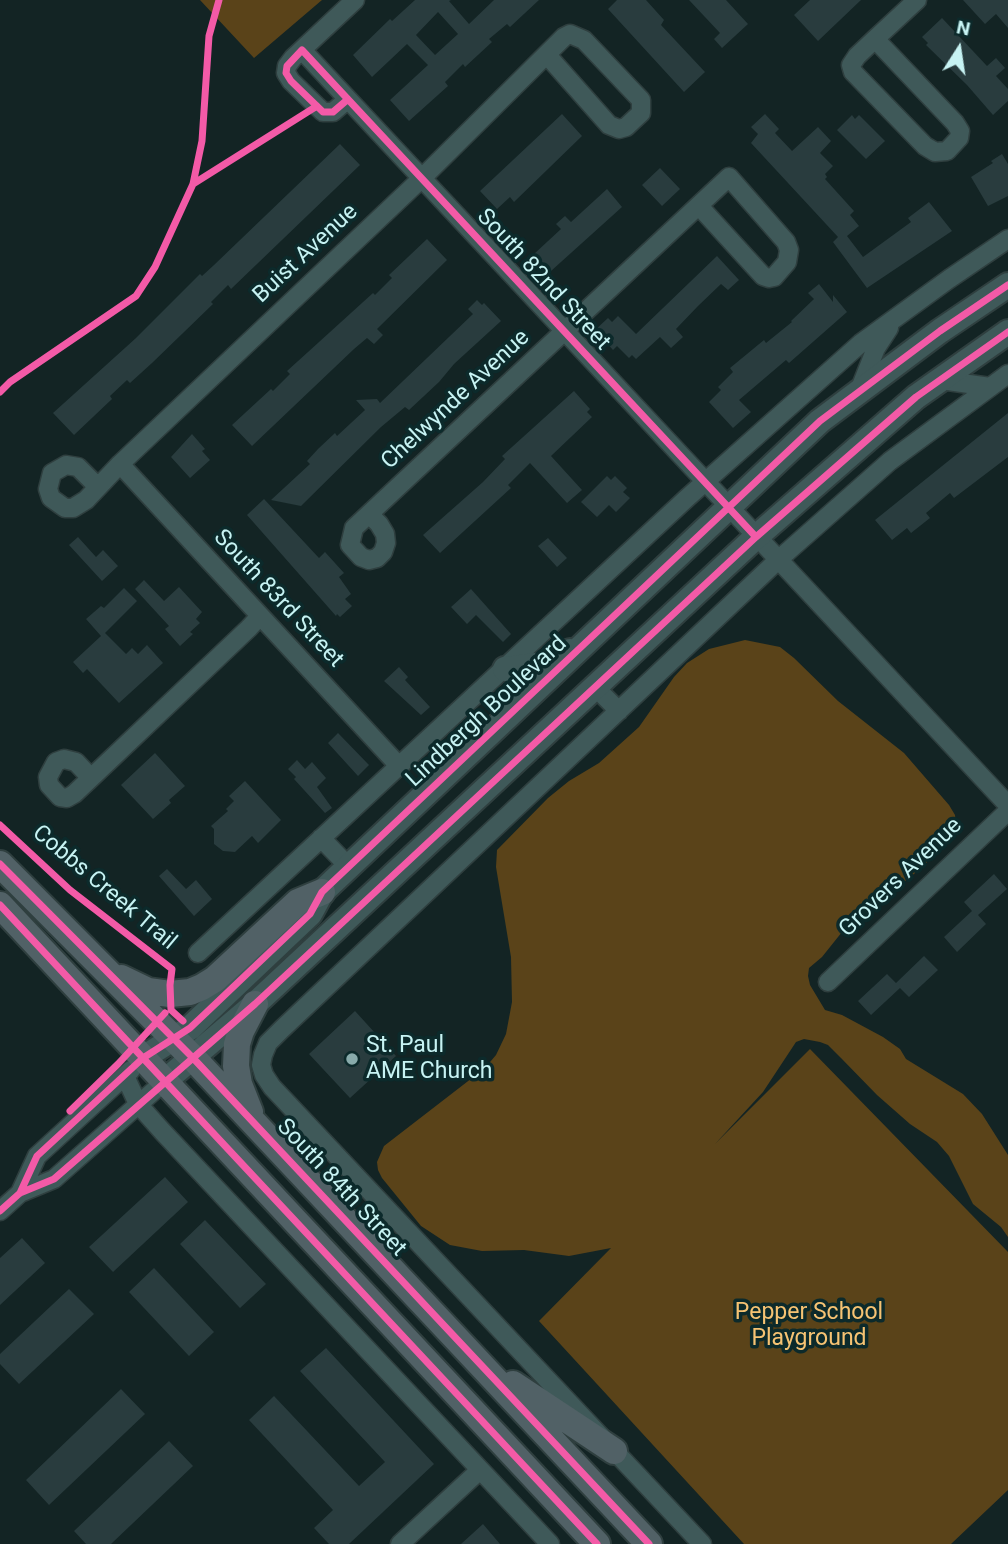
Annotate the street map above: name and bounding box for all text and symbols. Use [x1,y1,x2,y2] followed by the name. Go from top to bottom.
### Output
[924,14,994,84] north arrow
[955,15,972,41] text: N
[248,199,364,309] street label: Buist Avenue
[470,204,616,356] street label: South 82nd Street
[376,324,536,476] street label: Chelwynde Avenue
[207,524,349,674] street label: South 83rd Street
[401,630,573,794] street label: Lindbergh Boulevard
[834,813,968,943] street label: Grovers Avenue
[26,820,182,956] street label: Cobbs Creek Trail
[366,1032,492,1086] place label: St. Paul AME Church
[344,1051,360,1067] marker: St. Paul AME Church
[270,1114,412,1262] street label: South 84th Street
[735,1299,883,1353] park label: Pepper School Playground

